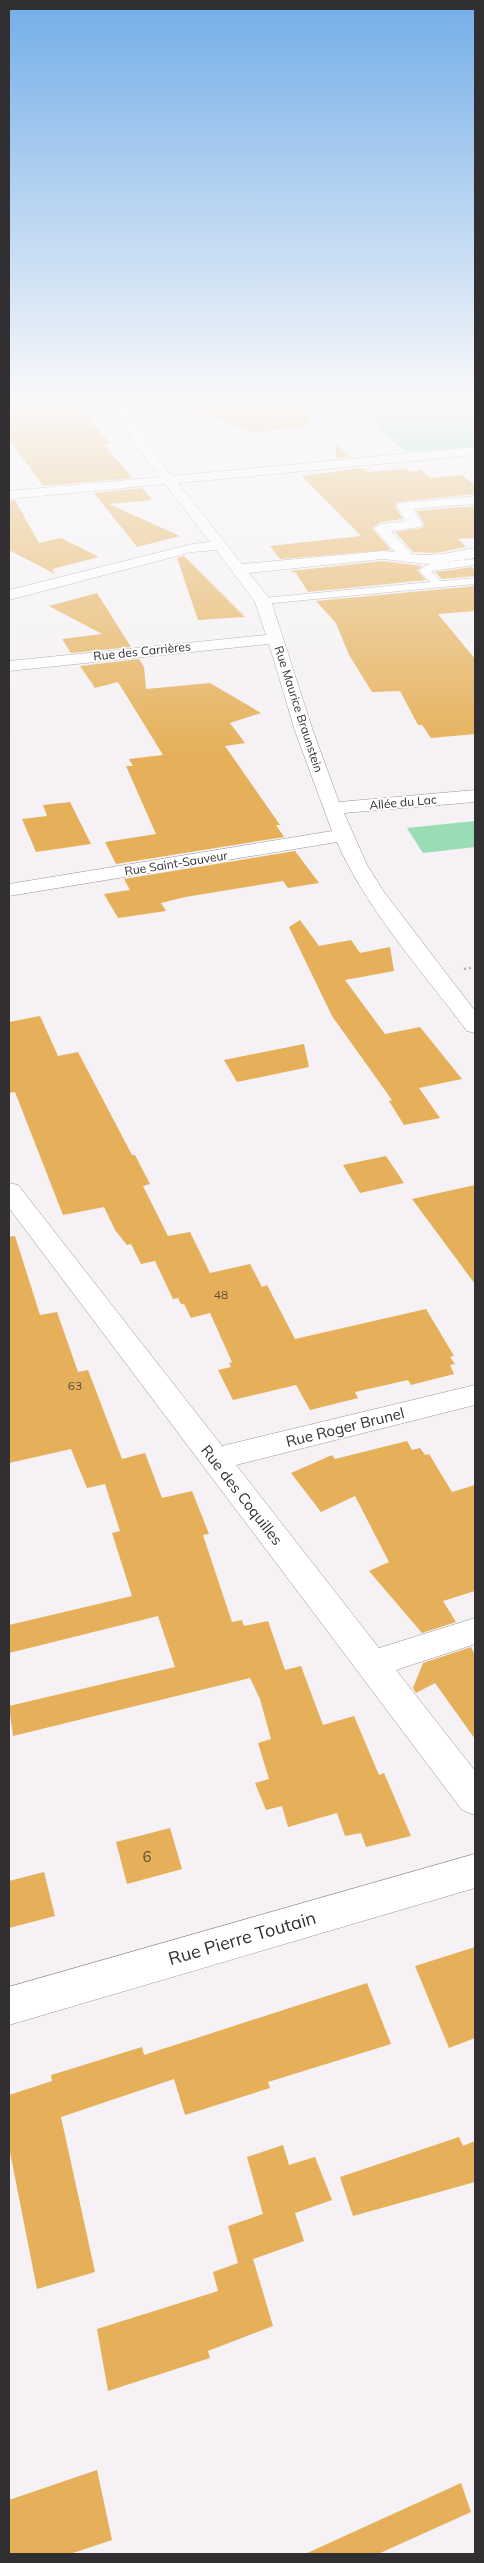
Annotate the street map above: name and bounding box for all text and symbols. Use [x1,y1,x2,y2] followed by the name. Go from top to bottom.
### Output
[93,638,191,664] street label: Rue des Carrières
[271,644,327,774] street label: Rue Maurice Braunstein
[369,792,437,812] street label: Allée du Lac
[123,847,229,879] street label: Rue Saint-Sauveur
[214,1287,228,1302] house number: 48
[68,1378,82,1393] house number: 63
[284,1403,406,1451] street label: Rue Roger Brunel
[197,1441,287,1549] street label: Rue des Coquilles
[142,1847,152,1866] house number: 6
[165,1906,319,1970] street label: Rue Pierre Toutain

